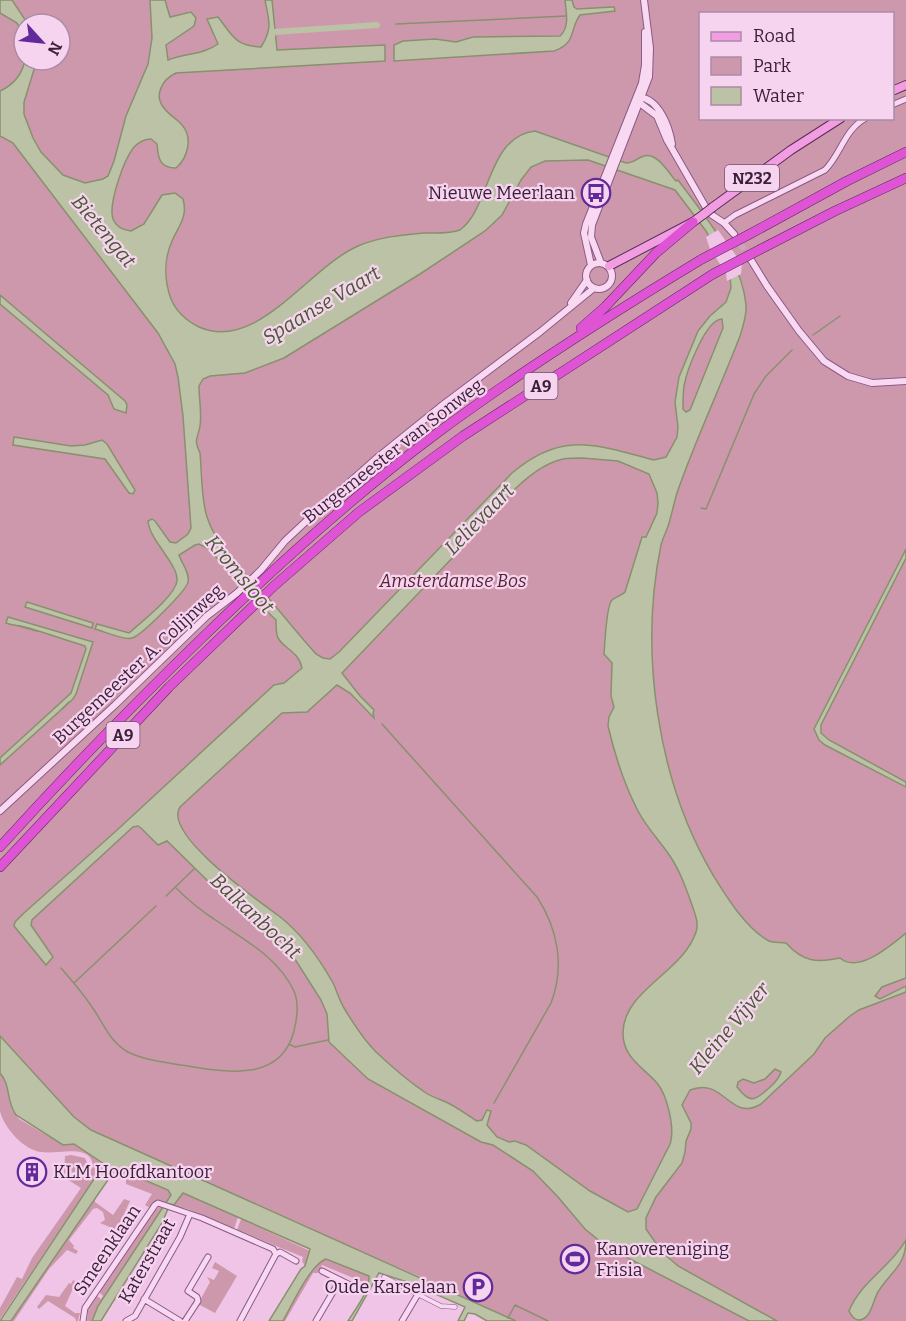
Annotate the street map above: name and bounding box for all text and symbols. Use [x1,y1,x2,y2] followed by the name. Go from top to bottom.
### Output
[12,12,72,72] north arrow
[699,12,894,120] legend
[753,25,796,47] text: Road
[44,39,66,58] text: N
[753,55,792,77] text: Park
[753,85,804,107] text: Water
[725,165,779,191] road number: N232
[580,177,612,209] bus stop icon: Nieuwe Meerlaan
[428,182,576,204] place label: Nieuwe Meerlaan
[67,190,142,273] water label: Bietengat
[258,260,385,349] water label: Spaanse Vaart
[524,373,558,399] road number: A9
[298,374,488,528] street label: Burgemeester van Sonweg
[439,478,519,560] water label: Lelievaart
[200,530,280,619] water label: Kromsloot
[379,570,527,592] park label: Amsterdamse Bos
[48,579,228,749] street label: Burgemeester A. Colijnweg
[106,722,140,748] road number: A9
[206,868,307,964] water label: Balkanbocht
[684,977,776,1079] water label: Kleine Vijver
[16,1156,48,1188] building icon: KLM Hoofdkantoor
[53,1161,212,1183] place label: KLM Hoofdkantoor
[69,1200,146,1299] street label: Smeenklaan
[114,1214,180,1307] street label: Katerstraat
[596,1238,729,1281] place label: Kanovereniging Frisia
[559,1243,591,1275] sports icon: Kanovereniging Frisia
[462,1271,494,1303] parking icon: Oude Karselaan
[324,1276,458,1298] place label: Oude Karselaan

